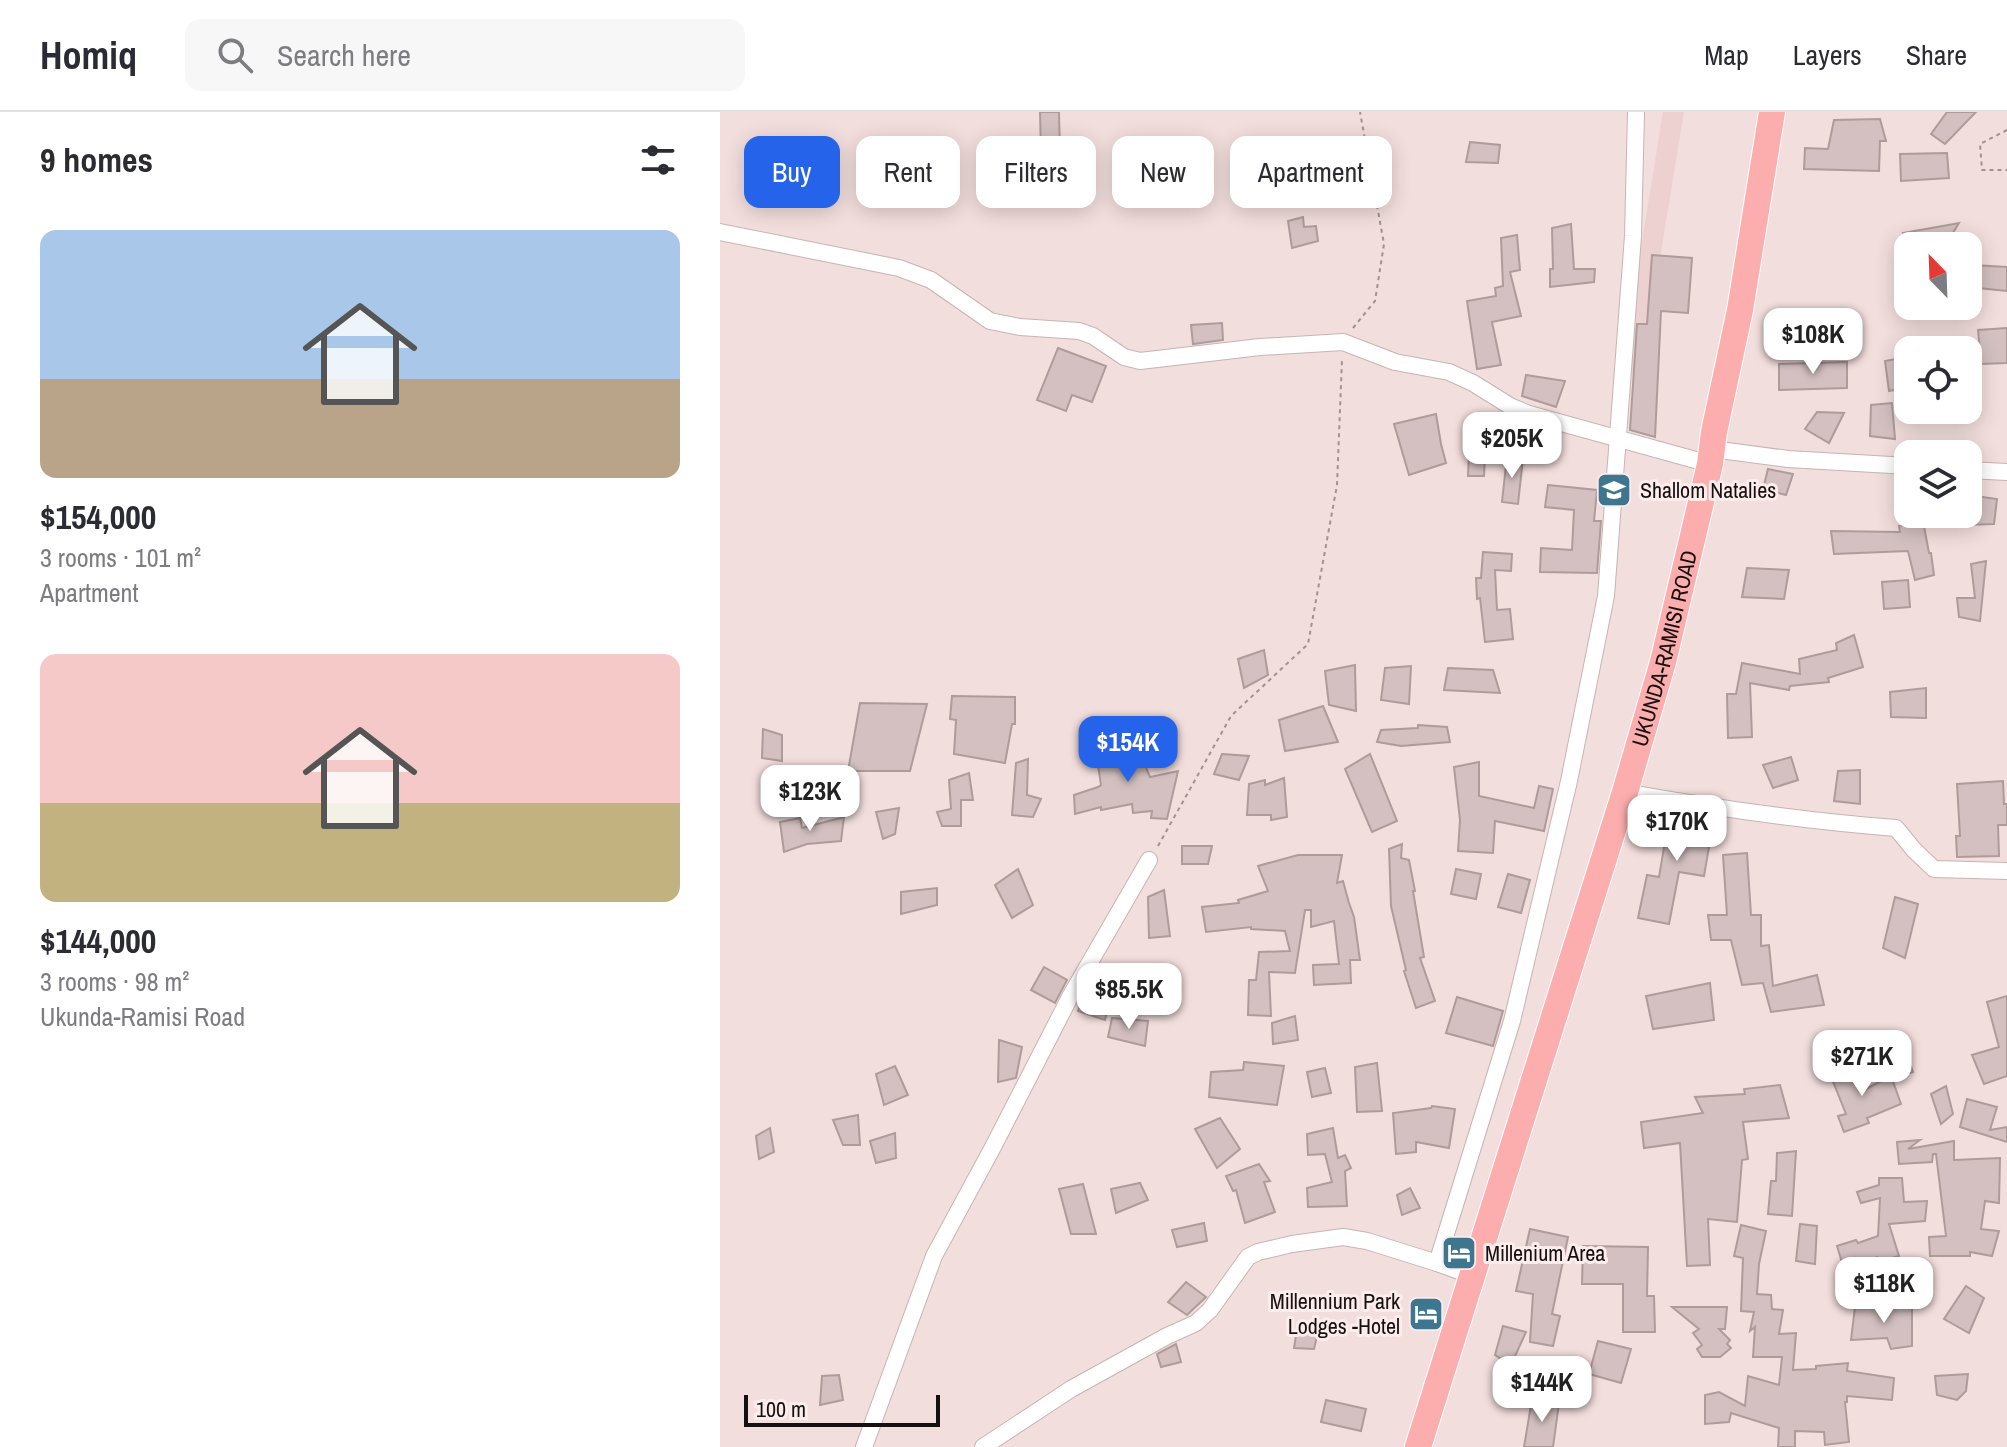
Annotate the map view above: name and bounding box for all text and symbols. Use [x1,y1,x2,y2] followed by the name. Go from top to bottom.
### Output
[185,19,745,91] search box
[40,30,137,81] text: Homiq
[213,33,257,77] icon: search
[277,35,411,75] text: Search here
[1704,36,1749,74] text: Map
[1793,36,1862,74] text: Layers
[1906,36,1967,74] text: Share
[744,136,840,208] chip: Buy
[856,136,960,208] chip: Rent
[976,136,1096,208] chip: Filters
[1112,136,1214,208] chip: New
[1230,136,1392,208] chip: Apartment
[40,137,153,183] text: 9 homes
[636,138,680,182] icon: filters
[1894,232,1982,320] north arrow
[1894,232,1982,528] map controls
[288,282,432,426] icon: home
[1757,308,1869,376] pin: $108K
[1782,316,1844,351] text: $108K
[1894,336,1982,424] button: locate
[1456,412,1568,480] pin: $205K
[1481,420,1543,455] text: $205K
[1894,440,1982,528] button: layers
[1595,471,1633,509] school or university icon: Shallom Natalies
[1640,475,1776,505] place label: Shallom Natalies
[40,494,156,540] text: $154,000
[40,540,201,575] text: 3 rooms · 101 m²
[1624,547,1704,750] street label: UKUNDA-RAMISI ROAD
[40,575,138,610] text: Apartment
[288,706,432,850] icon: home
[1072,716,1184,784] pin: $154K
[1097,724,1159,759] text: $154K
[754,765,866,833] pin: $123K
[779,773,841,808] text: $123K
[1621,795,1733,863] pin: $170K
[1646,803,1708,838] text: $170K
[40,918,156,964] text: $144,000
[1064,963,1194,1031] pin: $85.5K
[40,964,189,999] text: 3 rooms · 98 m²
[1095,971,1163,1006] text: $85.5K
[40,999,245,1034] text: Ukunda-Ramisi Road
[1806,1030,1918,1098] pin: $271K
[1831,1038,1893,1073] text: $271K
[1440,1234,1478,1272] hotel icon: Millenium Area
[1485,1238,1605,1268] place label: Millenium Area
[1828,1257,1940,1325] pin: $118K
[1853,1265,1915,1300] text: $118K
[1270,1286,1401,1341] place label: Millennium Park Lodges -Hotel
[1407,1295,1445,1333] hotel icon: Millennium Park Lodges -Hotel
[1486,1356,1598,1424] pin: $144K
[1511,1364,1573,1399] text: $144K
[744,1391,940,1427] scale bar
[756,1394,806,1424] text: 100 m

